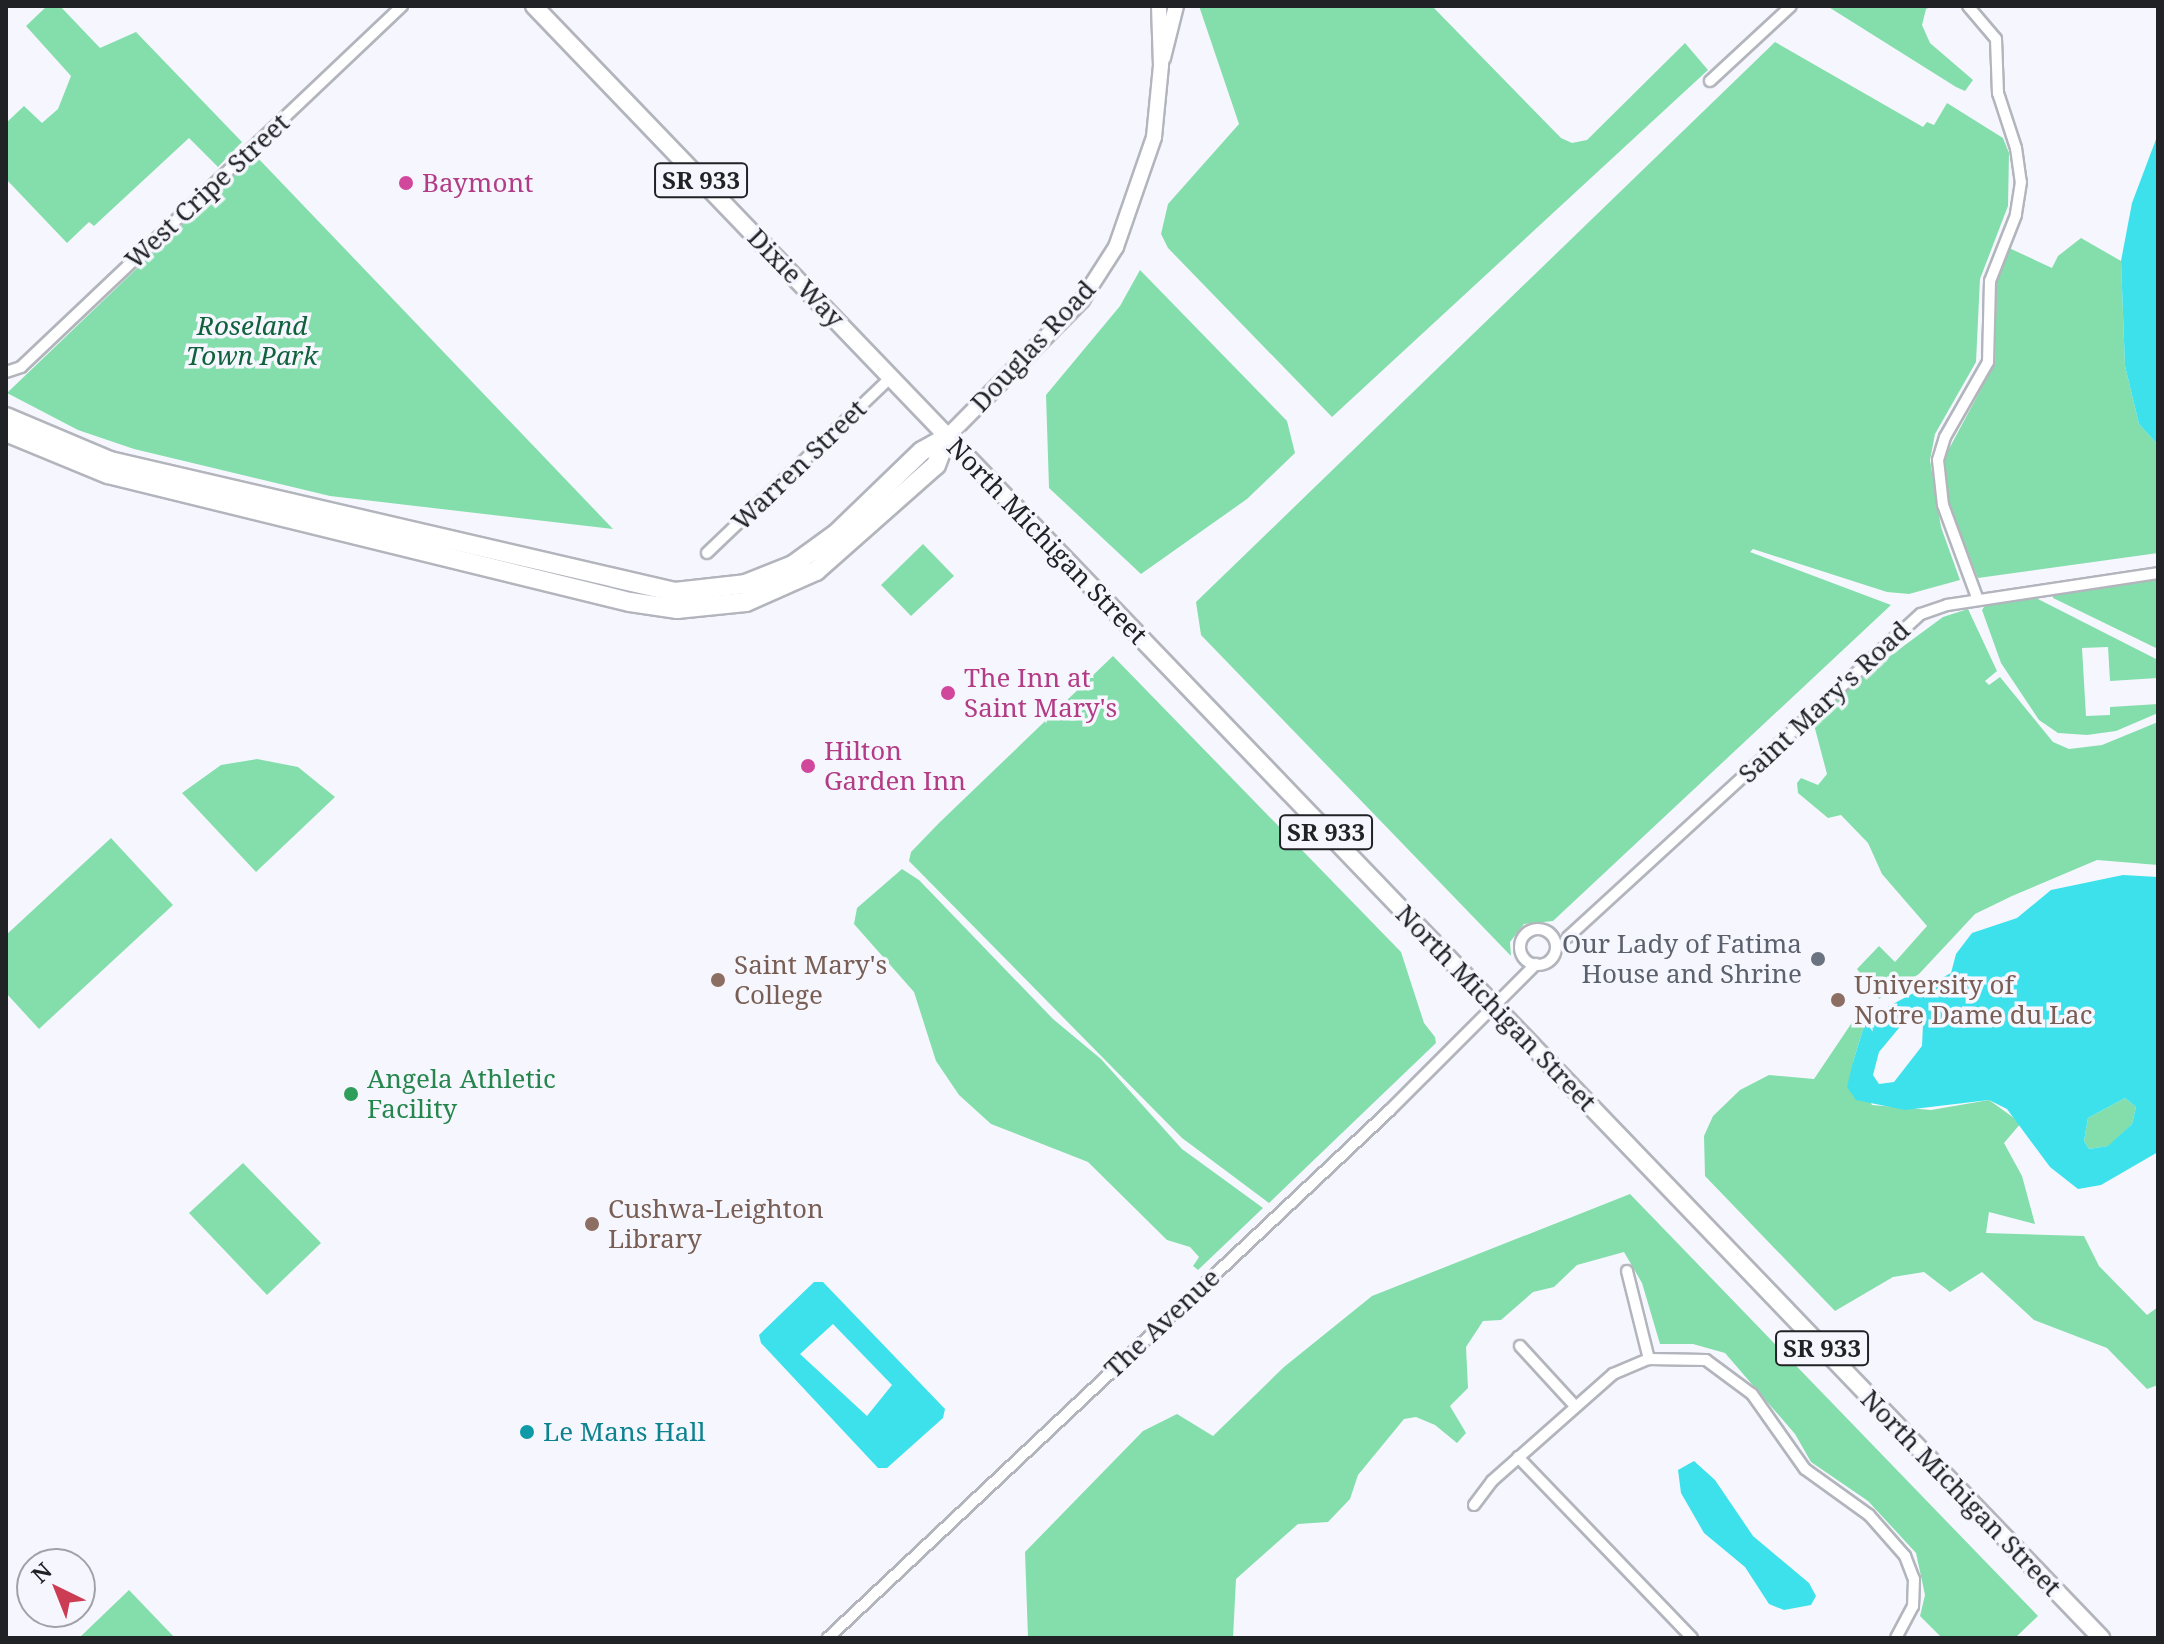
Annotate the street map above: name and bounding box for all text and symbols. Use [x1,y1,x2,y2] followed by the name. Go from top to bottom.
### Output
[119,107,295,275] street label: West Cripe Street
[653,160,749,200] road number: SR 933
[422,167,533,199] place label: Baymont
[397,174,415,192] marker: Baymont
[741,222,851,334] street label: Dixie Way
[964,274,1102,418] street label: Douglas Road
[186,310,318,372] park label: Roseland Town Park
[725,393,873,537] street label: Warren Street
[940,431,1154,651] street label: North Michigan Street
[1732,615,1916,789] street label: Saint Mary's Road
[964,662,1117,724] place label: The Inn at Saint Mary's
[939,684,957,702] marker: The Inn at Saint Mary's
[824,735,966,796] place label: Hilton Garden Inn
[799,757,817,775] marker: Hilton Garden Inn
[1278,812,1374,852] road number: SR 933
[1389,898,1603,1118] street label: North Michigan Street
[1562,928,1802,990] place label: Our Lady of Fatima House and Shrine
[734,949,887,1010] place label: Saint Mary's College
[1809,950,1827,968] marker: Our Lady of Fatima House and Shrine
[1854,969,2093,1030] place label: University of Notre Dame du Lac
[709,971,727,989] marker: Saint Mary's College
[1829,991,1847,1009] marker: University of Notre Dame du Lac
[367,1063,556,1124] place label: Angela Athletic Facility
[342,1085,360,1103] marker: Angela Athletic Facility
[608,1193,824,1254] place label: Cushwa-Leighton Library
[583,1215,601,1233] marker: Cushwa-Leighton Library
[1098,1262,1226,1384] street label: The Avenue
[1774,1328,1870,1368] road number: SR 933
[1854,1383,2068,1603] street label: North Michigan Street
[543,1416,706,1448] place label: Le Mans Hall
[518,1423,536,1441] marker: Le Mans Hall
[16,1548,96,1628] north arrow
[24,1555,58,1589] text: N

